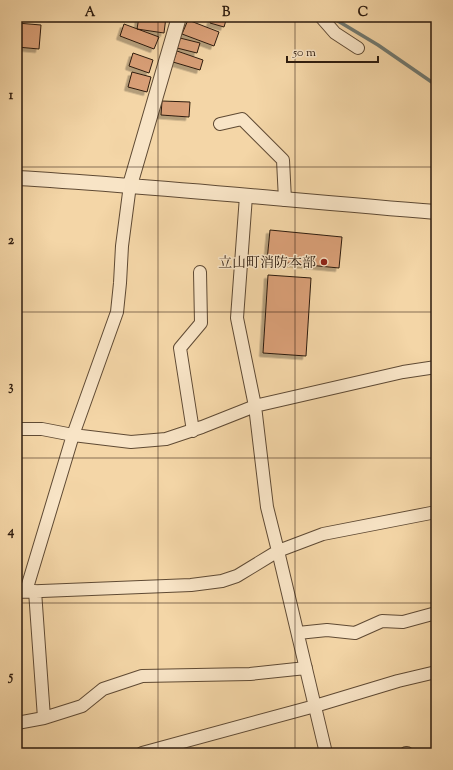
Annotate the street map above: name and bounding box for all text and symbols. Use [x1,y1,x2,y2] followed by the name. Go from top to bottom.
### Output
[85,4,96,22] text: A
[222,4,231,22] text: B
[358,4,368,22] text: C
[287,38,378,64] scale bar
[292,44,316,62] text: 50 m
[9,87,14,105] text: 1
[8,232,15,250] text: 2
[218,254,316,274] place label: 立山町消防本部
[319,257,329,267] marker: 立山町消防本部
[8,378,14,396] text: 3
[7,523,15,541] text: 4
[8,668,14,686] text: 5

